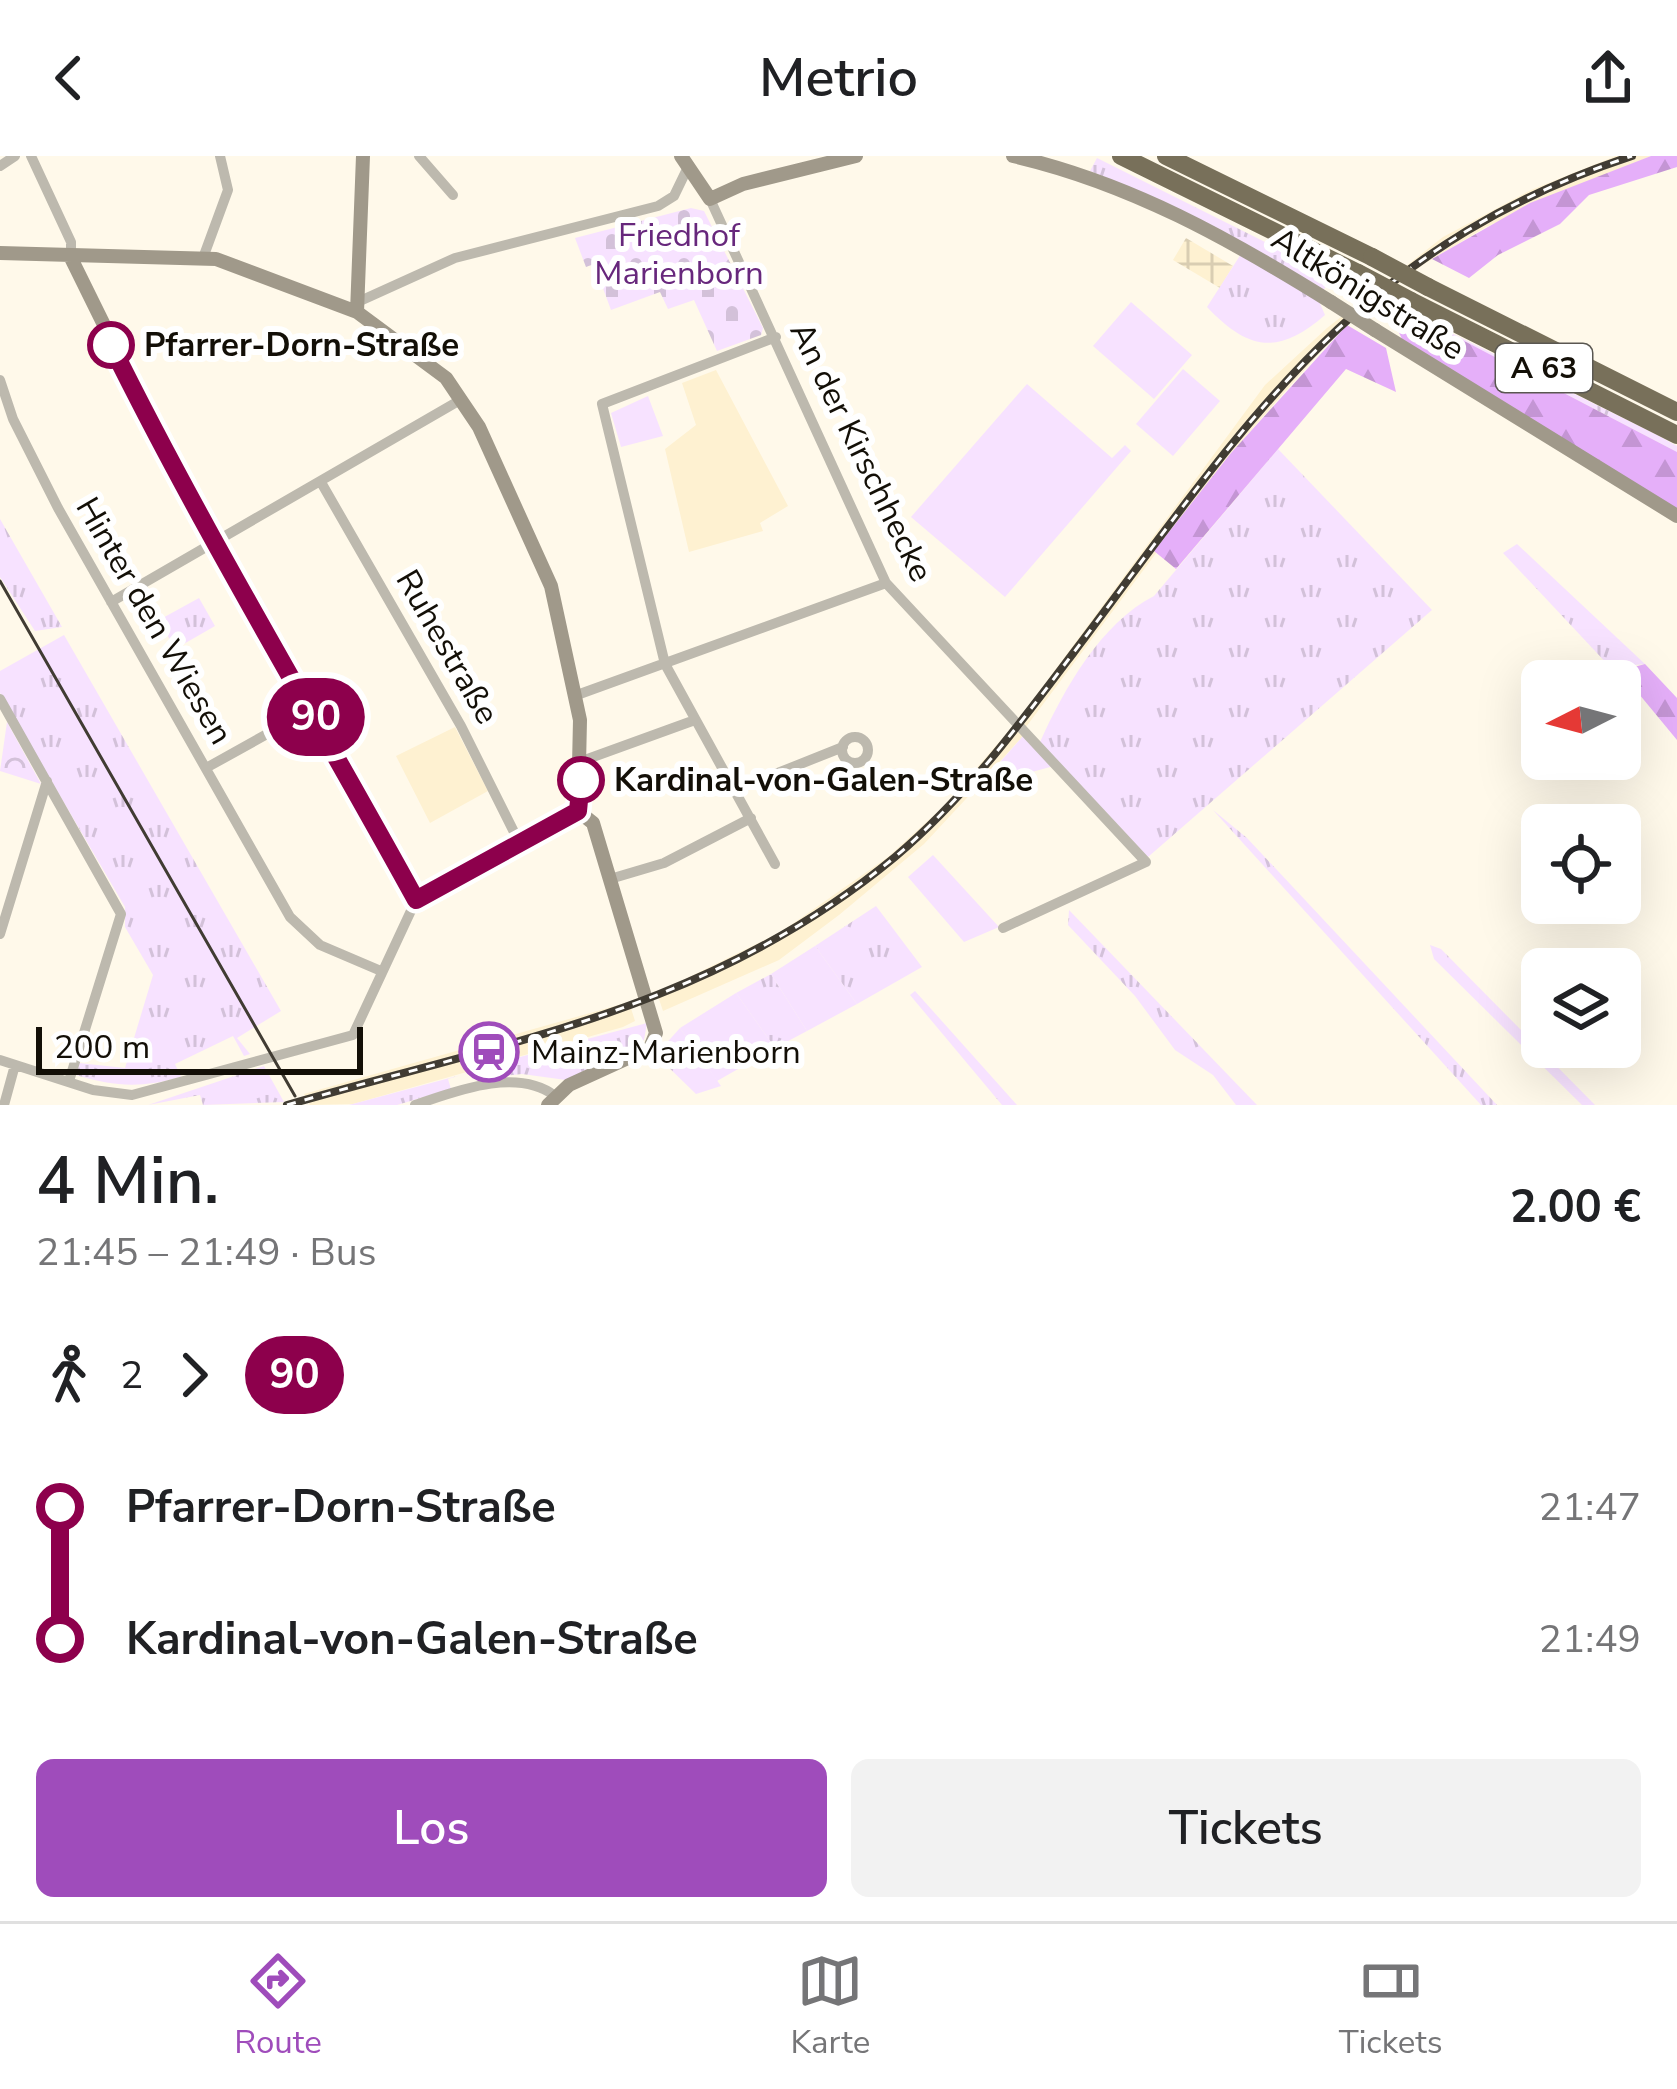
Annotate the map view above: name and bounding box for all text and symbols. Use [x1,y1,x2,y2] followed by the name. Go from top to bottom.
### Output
[759,41,918,115] text: Metrio
[36,45,102,111] icon: back
[1575,45,1641,111] icon: share
[594,213,764,296] park label: Friedhof Marienborn
[1263,217,1473,371] street label: Altkönigstraße
[779,315,943,589] street label: An der Kirschhecke
[89,323,133,367] marker: Pfarrer-Dorn-Straße
[144,323,459,368] place label: Pfarrer-Dorn-Straße
[1496,344,1592,392] road number: A 63
[65,489,243,753] street label: Hinter den Wiesen
[385,562,509,732] street label: Ruhestraße
[1521,660,1641,780] north arrow
[1521,660,1641,1068] map controls
[262,678,370,756] line badge: 90
[291,688,341,745] text: 90
[559,758,603,802] marker: Kardinal-von-Galen-Straße
[614,758,1033,803] place label: Kardinal-von-Galen-Straße
[1521,804,1641,924] button: locate
[1521,948,1641,1068] button: layers
[36,1021,363,1074] scale bar
[458,1021,520,1083] station icon: Mainz-Marienborn
[54,1025,150,1070] text: 200 m
[531,1030,801,1075] place label: Mainz-Marienborn
[36,1136,219,1226] text: 4 Min.
[1510,1177,1641,1238] text: 2.00 €
[36,1226,376,1279] text: 21:45 – 21:49 · Bus
[36,1342,102,1408] icon: walk
[161,1342,227,1408] icon: forward
[269,1346,320,1403] text: 90
[120,1349,143,1402] text: 2
[126,1477,556,1538] text: Pfarrer-Dorn-Straße
[1539,1481,1641,1534] text: 21:47
[126,1609,698,1670] text: Kardinal-von-Galen-Straße
[1539,1613,1641,1666] text: 21:49
[36,1759,827,1897] button: Los
[851,1759,1641,1897] button: Tickets
[234,1948,322,2065] tab: Route
[790,1948,870,2065] tab: Karte
[1339,1948,1443,2065] tab: Tickets

